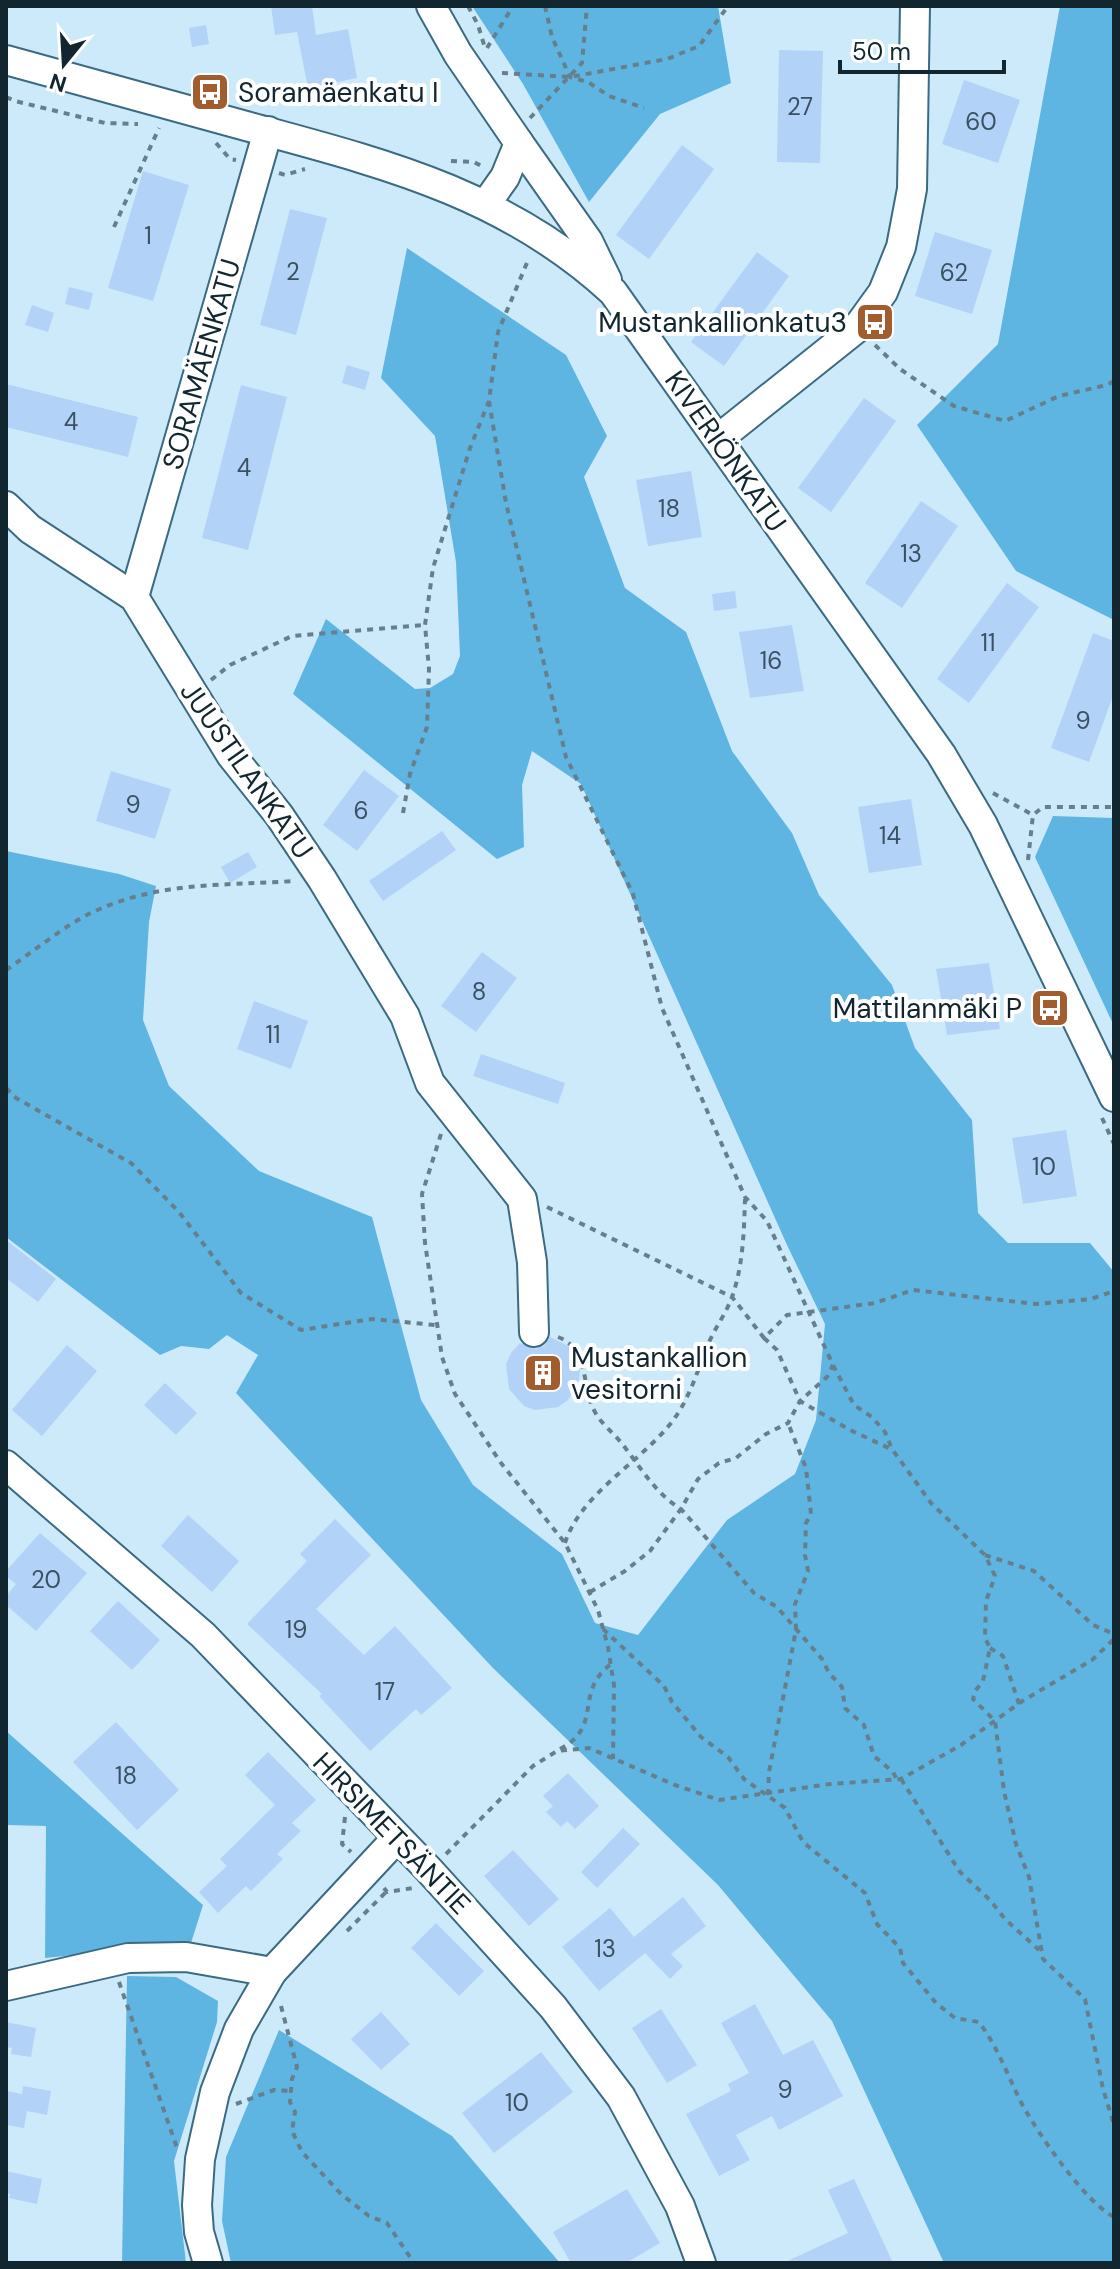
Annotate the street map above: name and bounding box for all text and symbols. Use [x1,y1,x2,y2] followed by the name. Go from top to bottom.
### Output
[24,24,104,104] north arrow
[840,24,1004,74] scale bar
[852,36,911,67] text: 50 m
[46,66,70,99] text: N
[189,71,231,113] bus stop icon: Soramäenkatu I
[238,74,438,111] place label: Soramäenkatu I
[787,91,813,122] house number: 27
[965,106,997,137] house number: 60
[144,220,152,251] house number: 1
[154,255,249,474] street label: SORAMÄENKATU
[286,256,300,287] house number: 2
[940,257,968,288] house number: 62
[854,301,896,343] bus stop icon: Mustankallionkatu3
[598,304,847,341] place label: Mustankallionkatu3
[656,363,795,539] street label: KIVERIÖNKATU
[64,406,78,437] house number: 4
[237,452,251,483] house number: 4
[658,493,680,524] house number: 18
[900,538,922,569] house number: 13
[981,627,995,658] house number: 11
[760,645,782,676] house number: 16
[172,674,321,866] street label: JUUSTILANKATU
[1075,705,1091,736] house number: 9
[125,789,141,820] house number: 9
[353,795,369,826] house number: 6
[879,820,901,851] house number: 14
[472,976,486,1007] house number: 8
[1029,987,1071,1029] bus stop icon: Mattilanmäki P
[833,990,1022,1027] place label: Mattilanmäki P
[266,1019,280,1050] house number: 11
[1032,1151,1056,1182] house number: 10
[571,1339,747,1408] place label: Mustankallion vesitorni
[522,1352,564,1394] building icon: Mustankallion vesitorni
[31,1564,61,1595] house number: 20
[285,1614,307,1645] house number: 19
[375,1676,395,1707] house number: 17
[305,1744,479,1922] street label: HIRSIMETSÄNTIE
[115,1760,137,1791] house number: 18
[594,1933,616,1964] house number: 13
[777,2074,793,2105] house number: 9
[505,2087,529,2118] house number: 10

